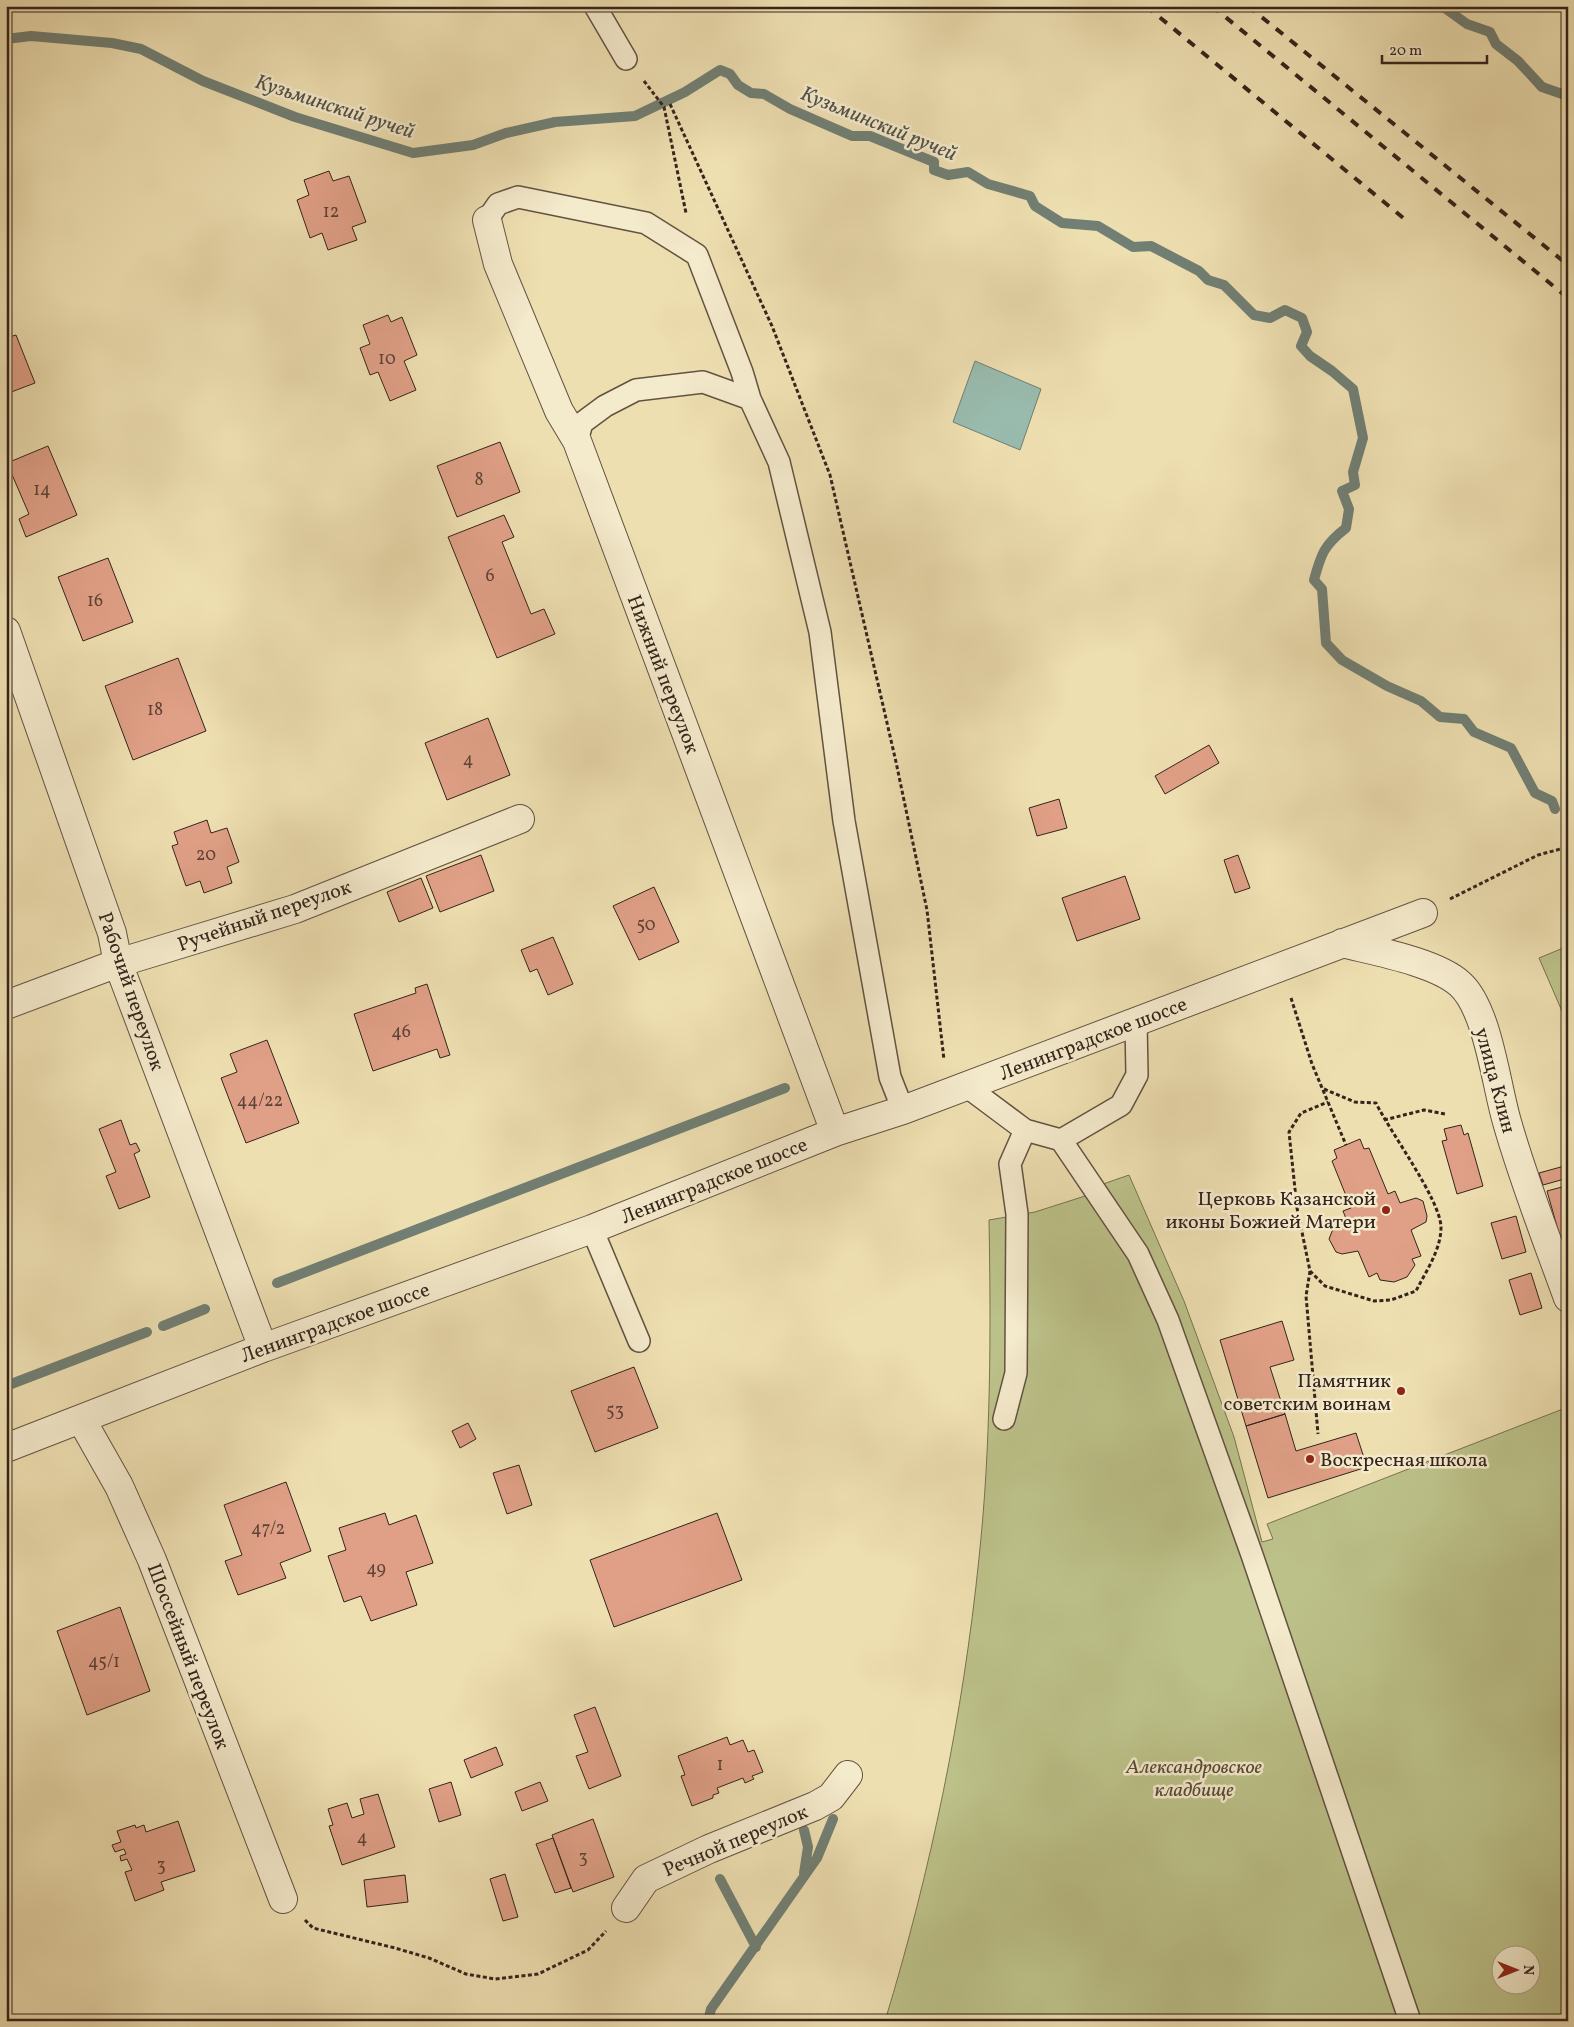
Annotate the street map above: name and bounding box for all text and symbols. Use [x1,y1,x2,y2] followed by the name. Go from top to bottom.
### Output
[1382,32,1486,64] scale bar
[1389,41,1422,62] text: 20 m
[251,68,418,147] water label: Кузьминский ручей
[796,80,961,169] water label: Кузьминский ручей
[323,200,339,225] house number: 12
[378,347,396,372] house number: 10
[474,468,484,493] house number: 8
[33,478,51,503] house number: 14
[485,564,495,589] house number: 6
[87,589,103,614] house number: 16
[619,591,705,758] street label: Нижний переулок
[147,698,163,723] house number: 18
[463,748,473,773] house number: 4
[196,843,216,868] house number: 20
[174,874,355,960] street label: Ручейный переулок
[90,909,171,1075] street label: Рабочий переулок
[636,913,656,938] house number: 50
[996,991,1192,1089] street label: Ленинградское шоссе
[391,1020,411,1045] house number: 46
[1467,1024,1522,1137] street label: улица Клин
[237,1089,283,1114] house number: 44/22
[617,1132,812,1232] street label: Ленинградское шоссе
[1165,1186,1376,1237] place label: Церковь Казанской иконы Божией Матери
[1380,1204,1392,1216] marker: Церковь Казанской иконы Божией Матери
[237,1277,434,1371] street label: Ленинградское шоссе
[1224,1368,1391,1419] place label: Памятник советским воинам
[1395,1385,1407,1397] marker: Памятник советским воинам
[606,1399,624,1424] house number: 53
[1320,1447,1488,1475] place label: Воскресная школа
[1304,1453,1316,1465] marker: Воскресная школа
[251,1517,285,1542] house number: 47/2
[366,1557,386,1582] house number: 49
[139,1560,236,1754] street label: Шоссейный переулок
[88,1650,120,1675] house number: 45/1
[717,1753,723,1778] house number: 1
[1125,1754,1263,1805] park label: Александровское кладбище
[659,1799,813,1885] street label: Речной переулок
[357,1826,367,1851] house number: 4
[578,1846,588,1871] house number: 3
[156,1854,166,1879] house number: 3
[1492,1944,1542,1994] north arrow
[1518,1965,1537,1975] text: N

